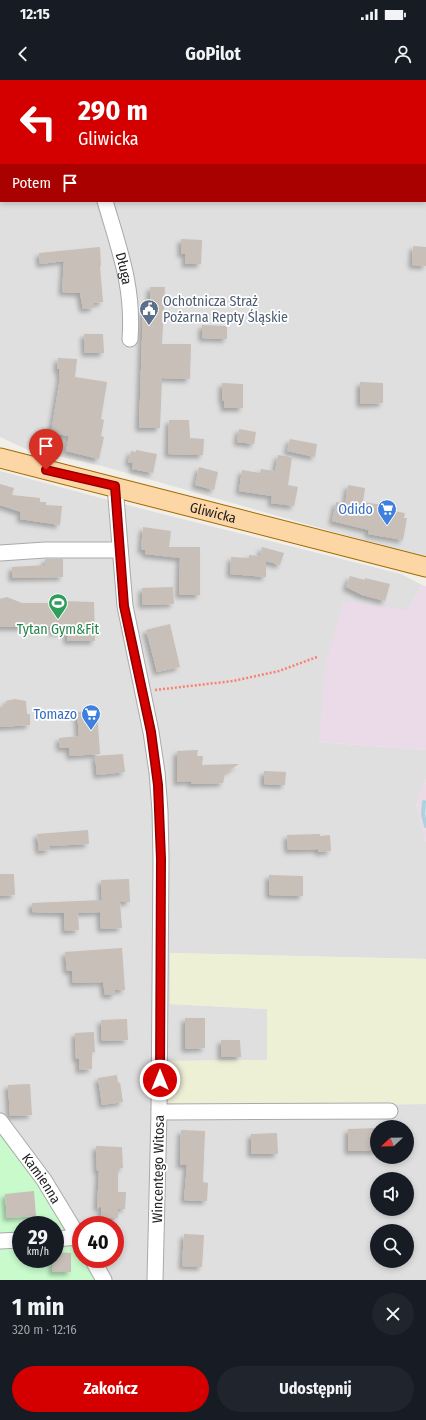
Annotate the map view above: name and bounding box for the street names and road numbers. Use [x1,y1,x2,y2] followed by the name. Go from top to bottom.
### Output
[112,250,135,286] street label: Długa
[188,499,238,527] street label: Gliwicka
[149,1115,168,1223] street label: Wincentego Witosa
[18,1150,64,1207] street label: Kamienna

